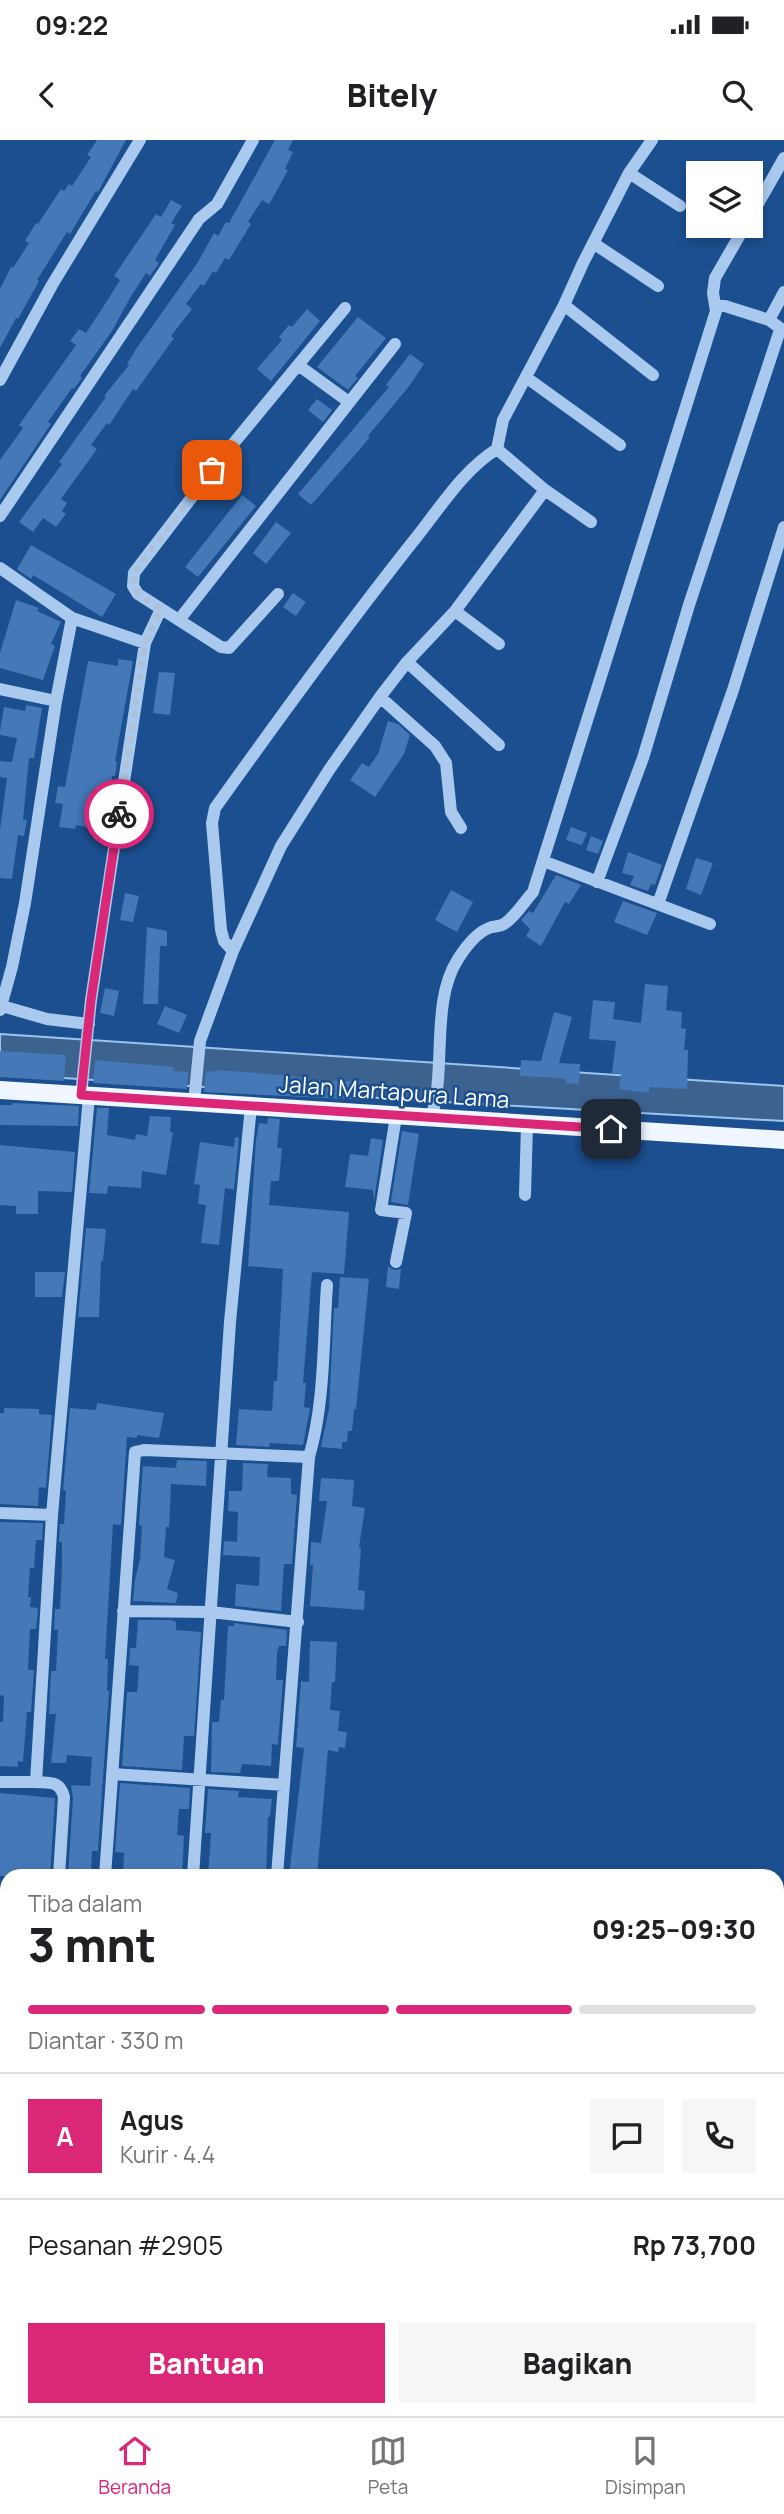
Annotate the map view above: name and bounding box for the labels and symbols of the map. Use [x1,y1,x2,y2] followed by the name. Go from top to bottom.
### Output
[182,440,242,500] pin
[84,779,154,849] courier
[277,1067,511,1115] street label: Jalan Martapura Lama
[581,1099,641,1159] pin

